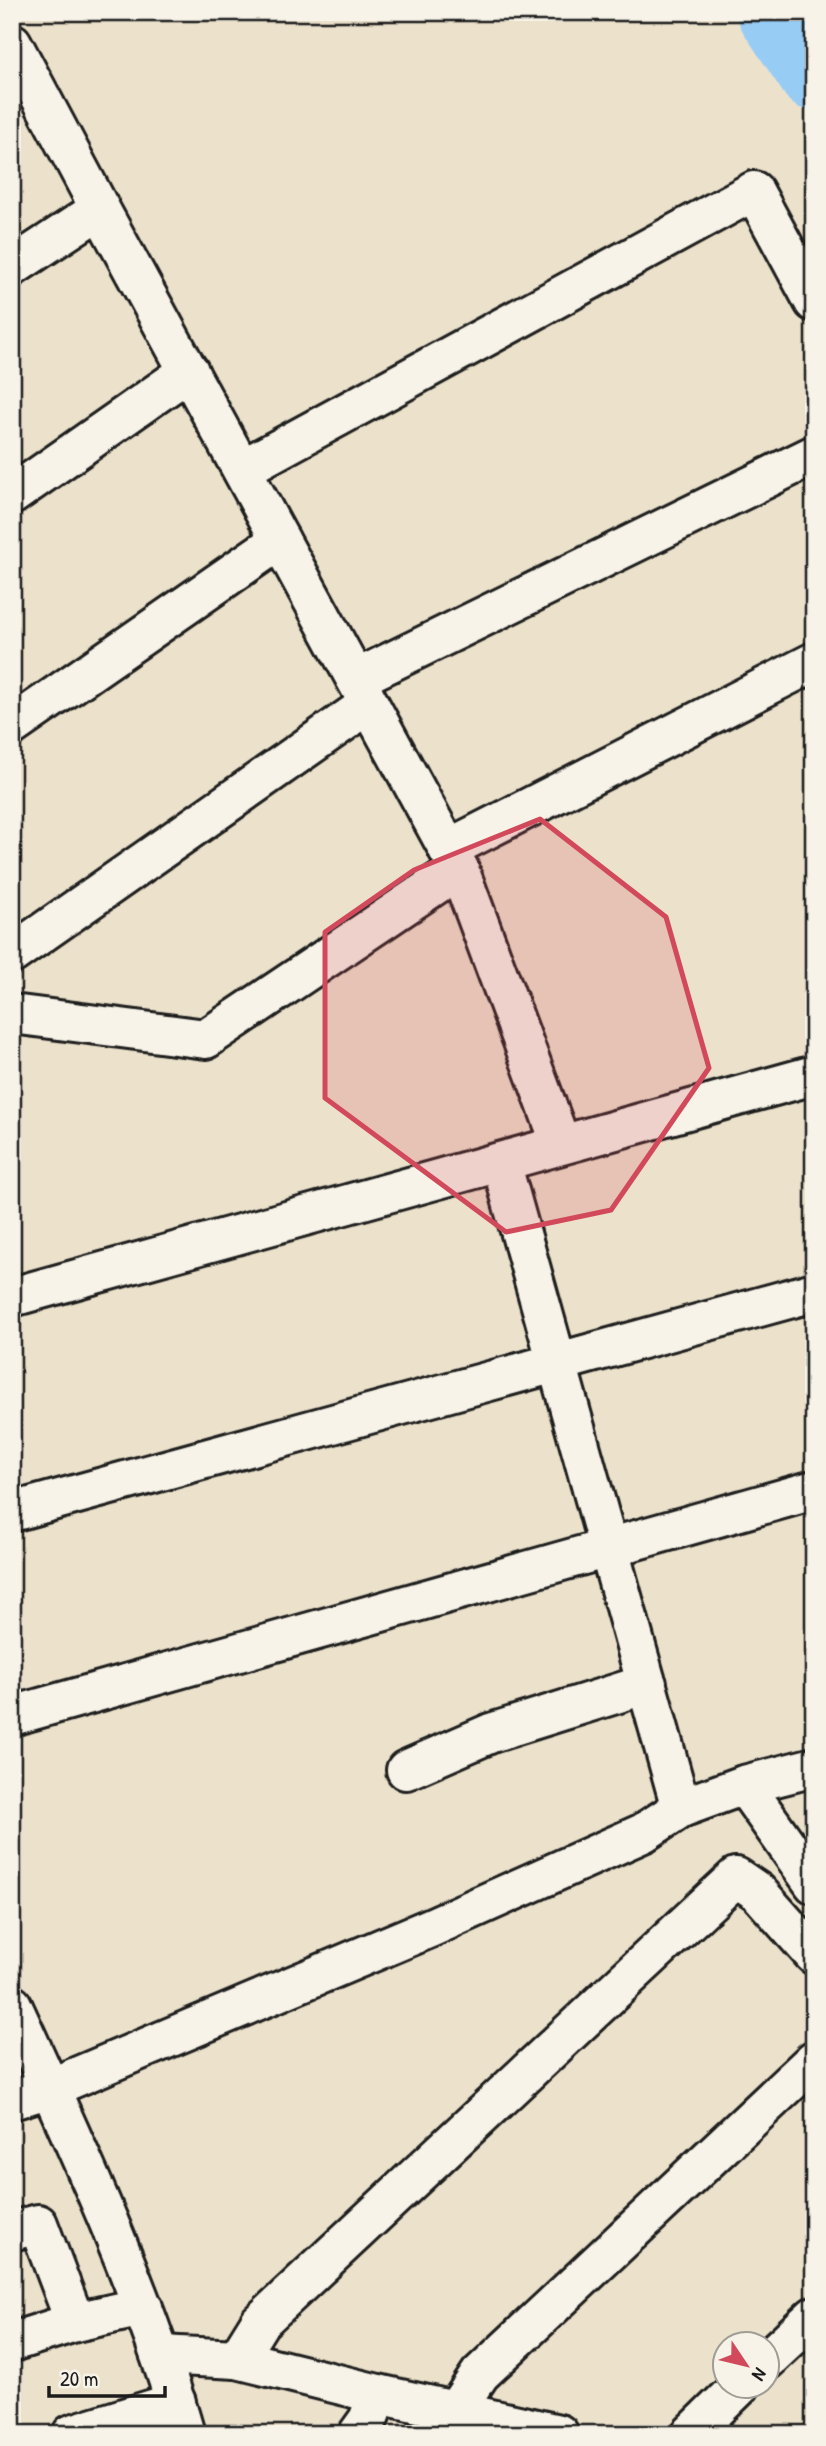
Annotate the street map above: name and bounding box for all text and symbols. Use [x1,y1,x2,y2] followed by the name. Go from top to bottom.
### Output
[710,2330,780,2400] north arrow
[49,2355,164,2399] scale bar
[746,2363,773,2386] text: N
[60,2364,98,2393] text: 20 m

